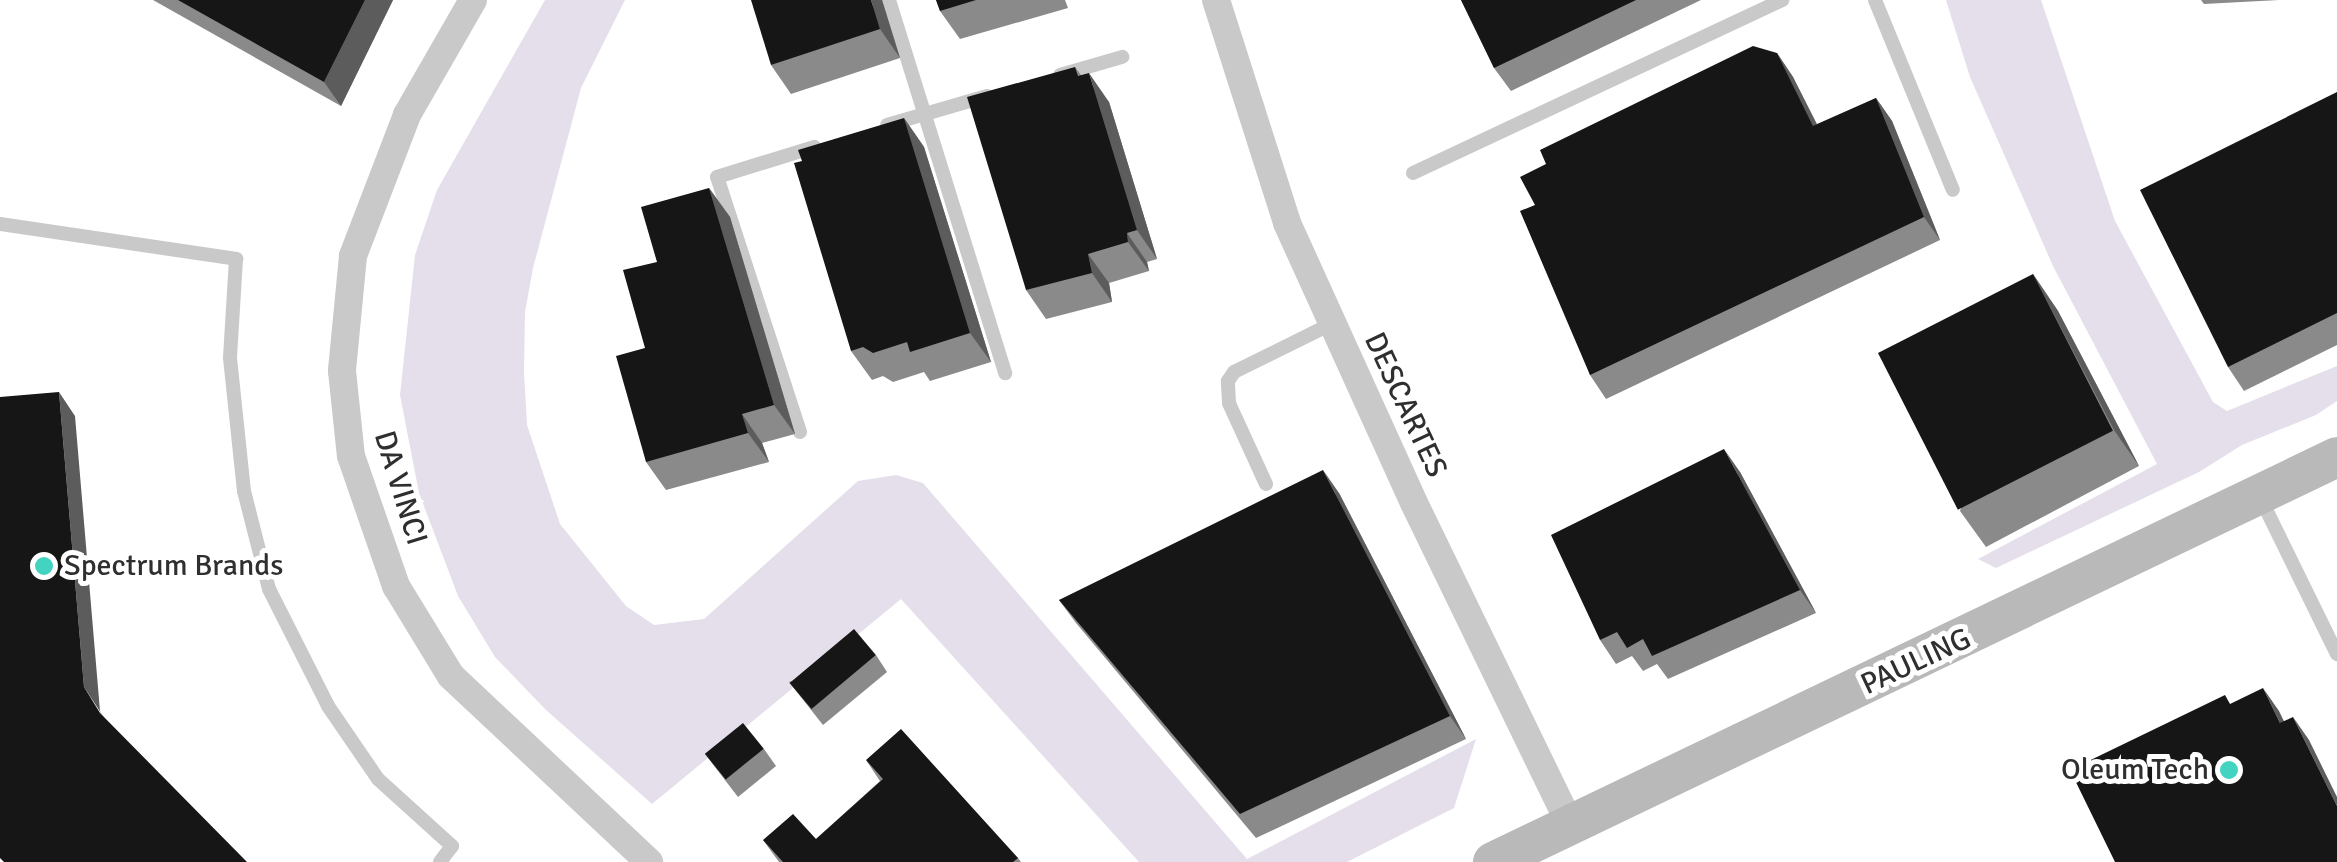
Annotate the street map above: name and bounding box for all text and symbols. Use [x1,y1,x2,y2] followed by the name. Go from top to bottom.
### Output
[1356,327,1454,483] street label: DESCARTES
[366,427,434,549] street label: DA VINCI
[64,548,283,584] place label: Spectrum Brands
[33,555,55,577] marker: Spectrum Brands
[1855,621,1977,703] street label: PAULING
[2061,752,2209,788] place label: Oleum Tech
[2218,759,2240,781] marker: Oleum Tech

